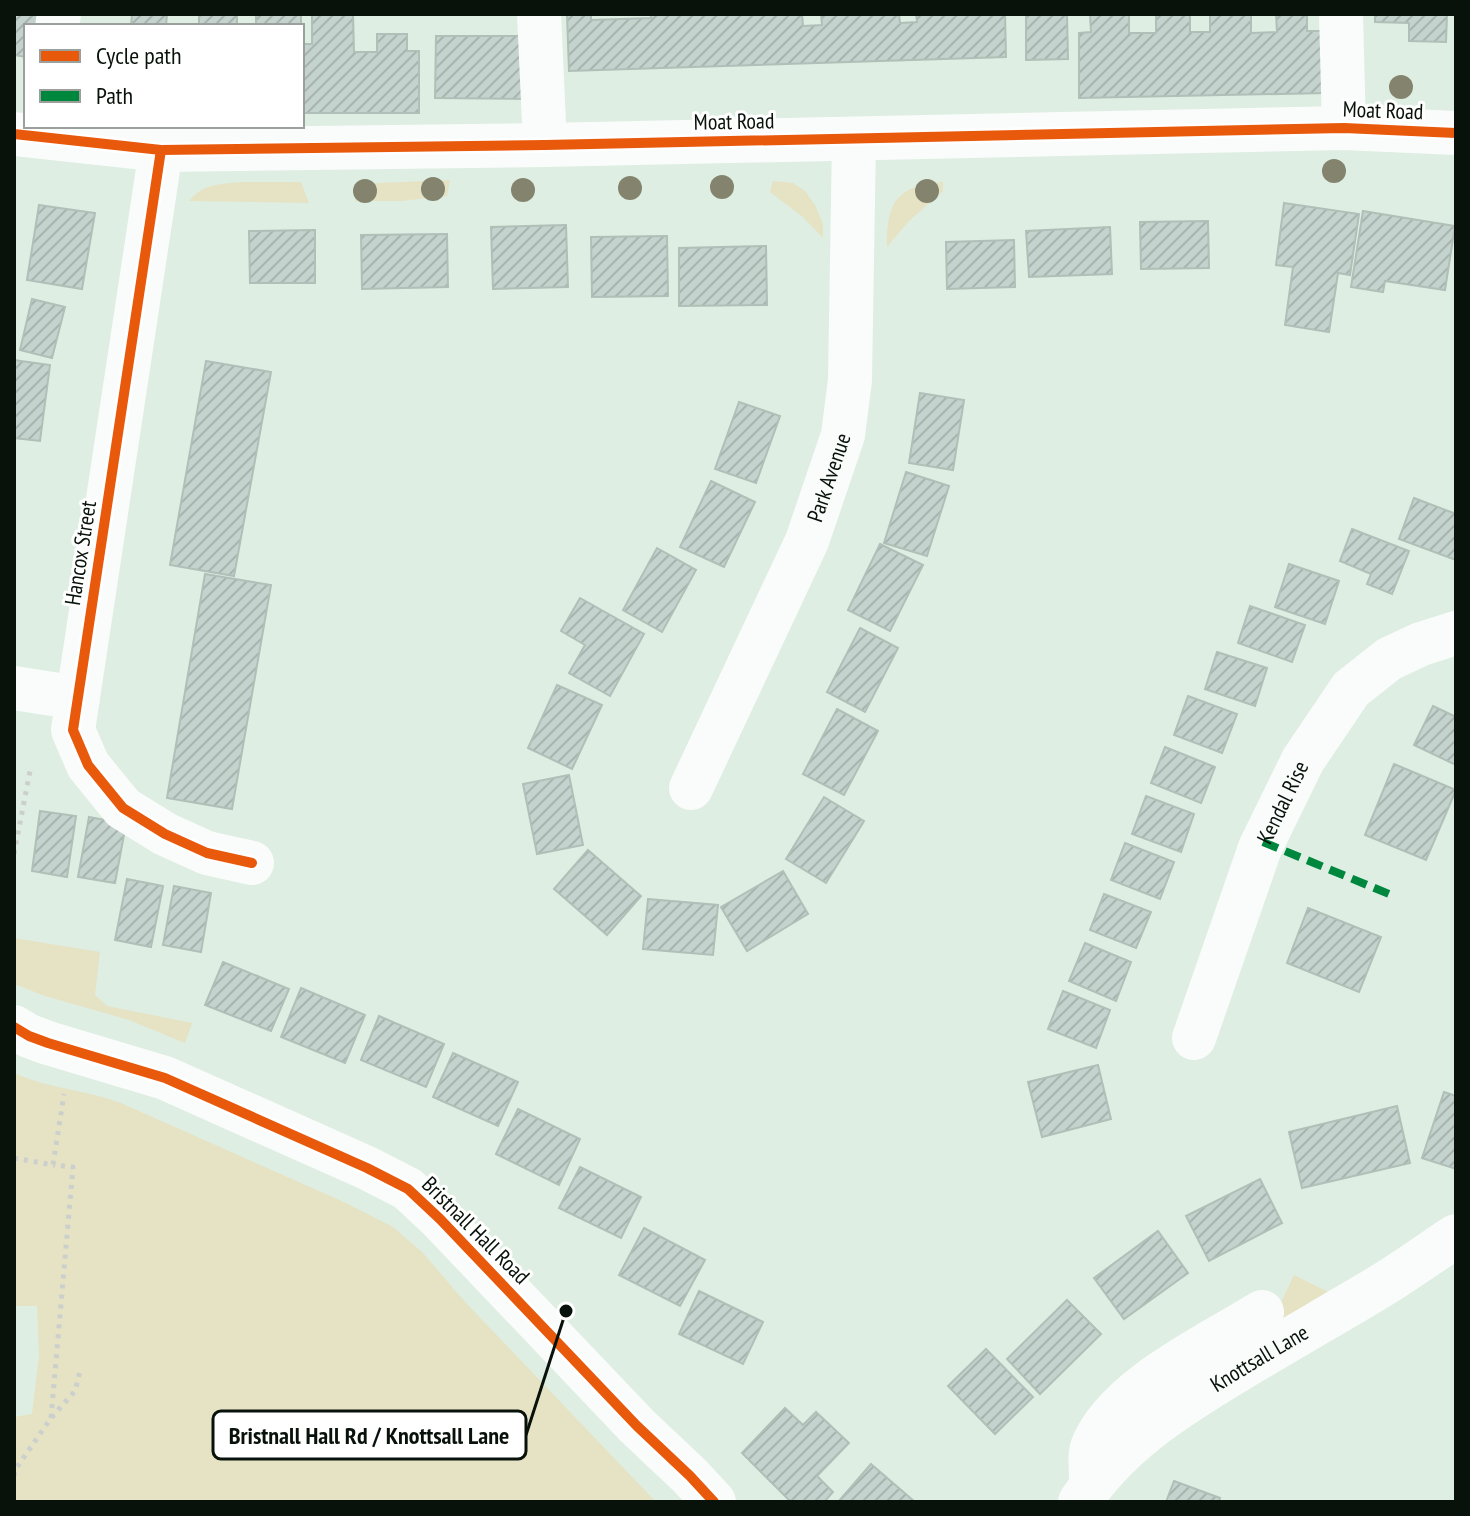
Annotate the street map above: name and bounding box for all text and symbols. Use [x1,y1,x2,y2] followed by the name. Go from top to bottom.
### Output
[24,24,304,128] legend
[96,40,182,71] text: Cycle path
[96,80,133,111] text: Path
[1342,95,1424,125] street label: Moat Road
[693,106,775,136] street label: Moat Road
[801,429,857,525] street label: Park Avenue
[58,499,102,607] street label: Hancox Street
[1250,756,1314,848] street label: Kendal Rise
[416,1170,536,1290] street label: Bristnall Hall Road
[1205,1318,1313,1398] street label: Knottsall Lane
[213,1411,526,1459] callout: Bristnall Hall Rd / Knottsall Lane
[229,1420,509,1451] text: Bristnall Hall Rd / Knottsall Lane

